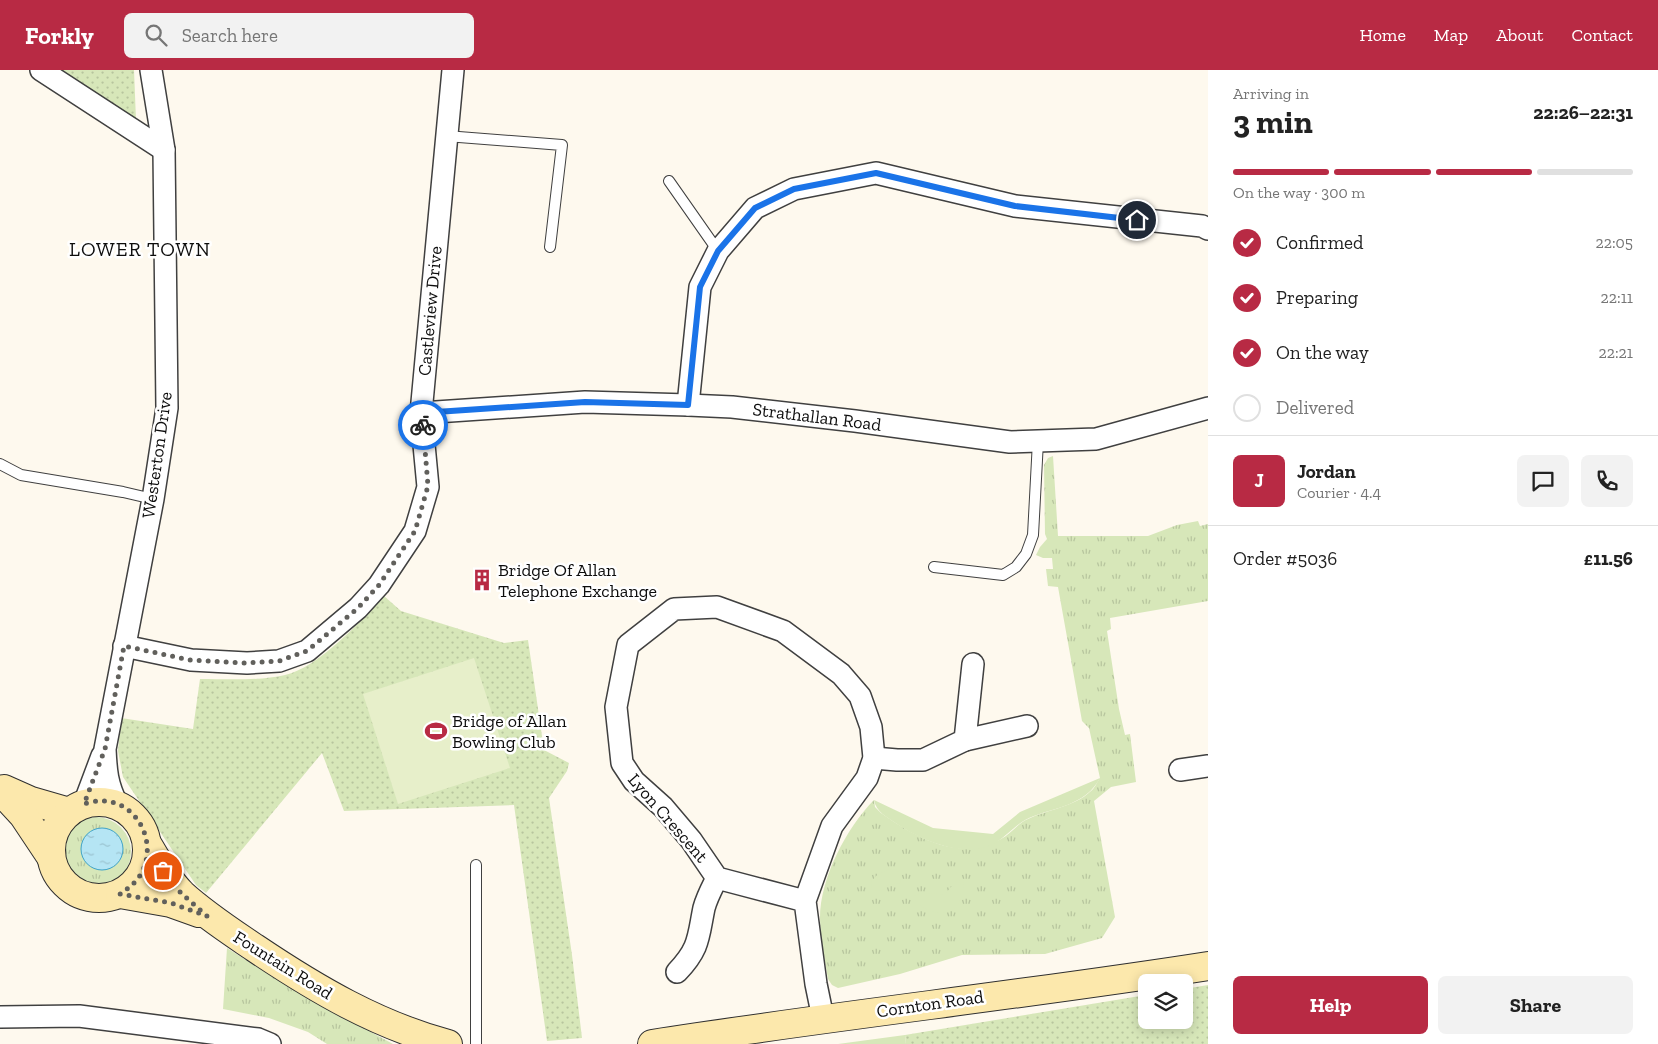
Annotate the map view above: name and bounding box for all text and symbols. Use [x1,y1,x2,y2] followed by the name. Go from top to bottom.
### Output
[124,13,474,58] search box
[25,21,94,50] text: Forkly
[142,21,170,49] icon: search
[182,24,278,47] text: Search here
[1359,24,1406,46] text: Home
[1434,24,1468,46] text: Map
[1496,24,1543,46] text: About
[1571,24,1633,46] text: Contact
[1233,84,1309,103] text: Arriving in
[1533,101,1633,124] text: 22:26–22:31
[1233,103,1313,141] text: 3 min
[1233,183,1365,202] text: On the way · 300 m
[1116,199,1158,241] pin
[1123,206,1151,234] icon: home
[1233,229,1261,257] icon: check
[1276,231,1363,254] text: Confirmed
[1596,233,1633,252] text: 22:05
[69,237,211,261] district label: LOWER TOWN
[413,245,447,377] street label: Castleview Drive
[1233,284,1261,312] icon: check
[1276,286,1358,309] text: Preparing
[1601,288,1633,307] text: 22:11
[1233,339,1261,367] icon: check
[1276,341,1369,364] text: On the way
[1599,343,1633,362] text: 22:21
[137,390,177,520] street label: Westerton Drive
[1276,396,1354,419] text: Delivered
[751,398,883,436] street label: Strathallan Road
[398,400,448,450] courier
[409,411,437,439] icon: bike
[1517,455,1569,507] button: chat
[1581,455,1633,507] button: phone
[1297,460,1356,483] text: Jordan
[1254,469,1264,492] text: J
[1297,483,1381,502] text: Courier · 4.4
[1233,547,1337,570] text: Order #5036
[1584,547,1633,570] text: £11.56
[498,559,657,602] place label: Bridge Of Allan Telephone Exchange
[469,567,495,593] building icon: Bridge Of Allan Telephone Exchange
[452,710,567,753] place label: Bridge of Allan Bowling Club
[423,718,449,744] sports icon: Bridge of Allan Bowling Club
[623,769,713,867] street label: Lyon Crescent
[142,850,184,892] pin
[149,857,177,885] icon: bag
[229,926,337,1004] street label: Fountain Road
[1138,974,1193,1029] map controls
[1138,974,1193,1029] button: layers
[1233,976,1428,1034] button: Help
[1438,976,1633,1034] button: Share
[875,986,985,1022] street label: Cornton Road

